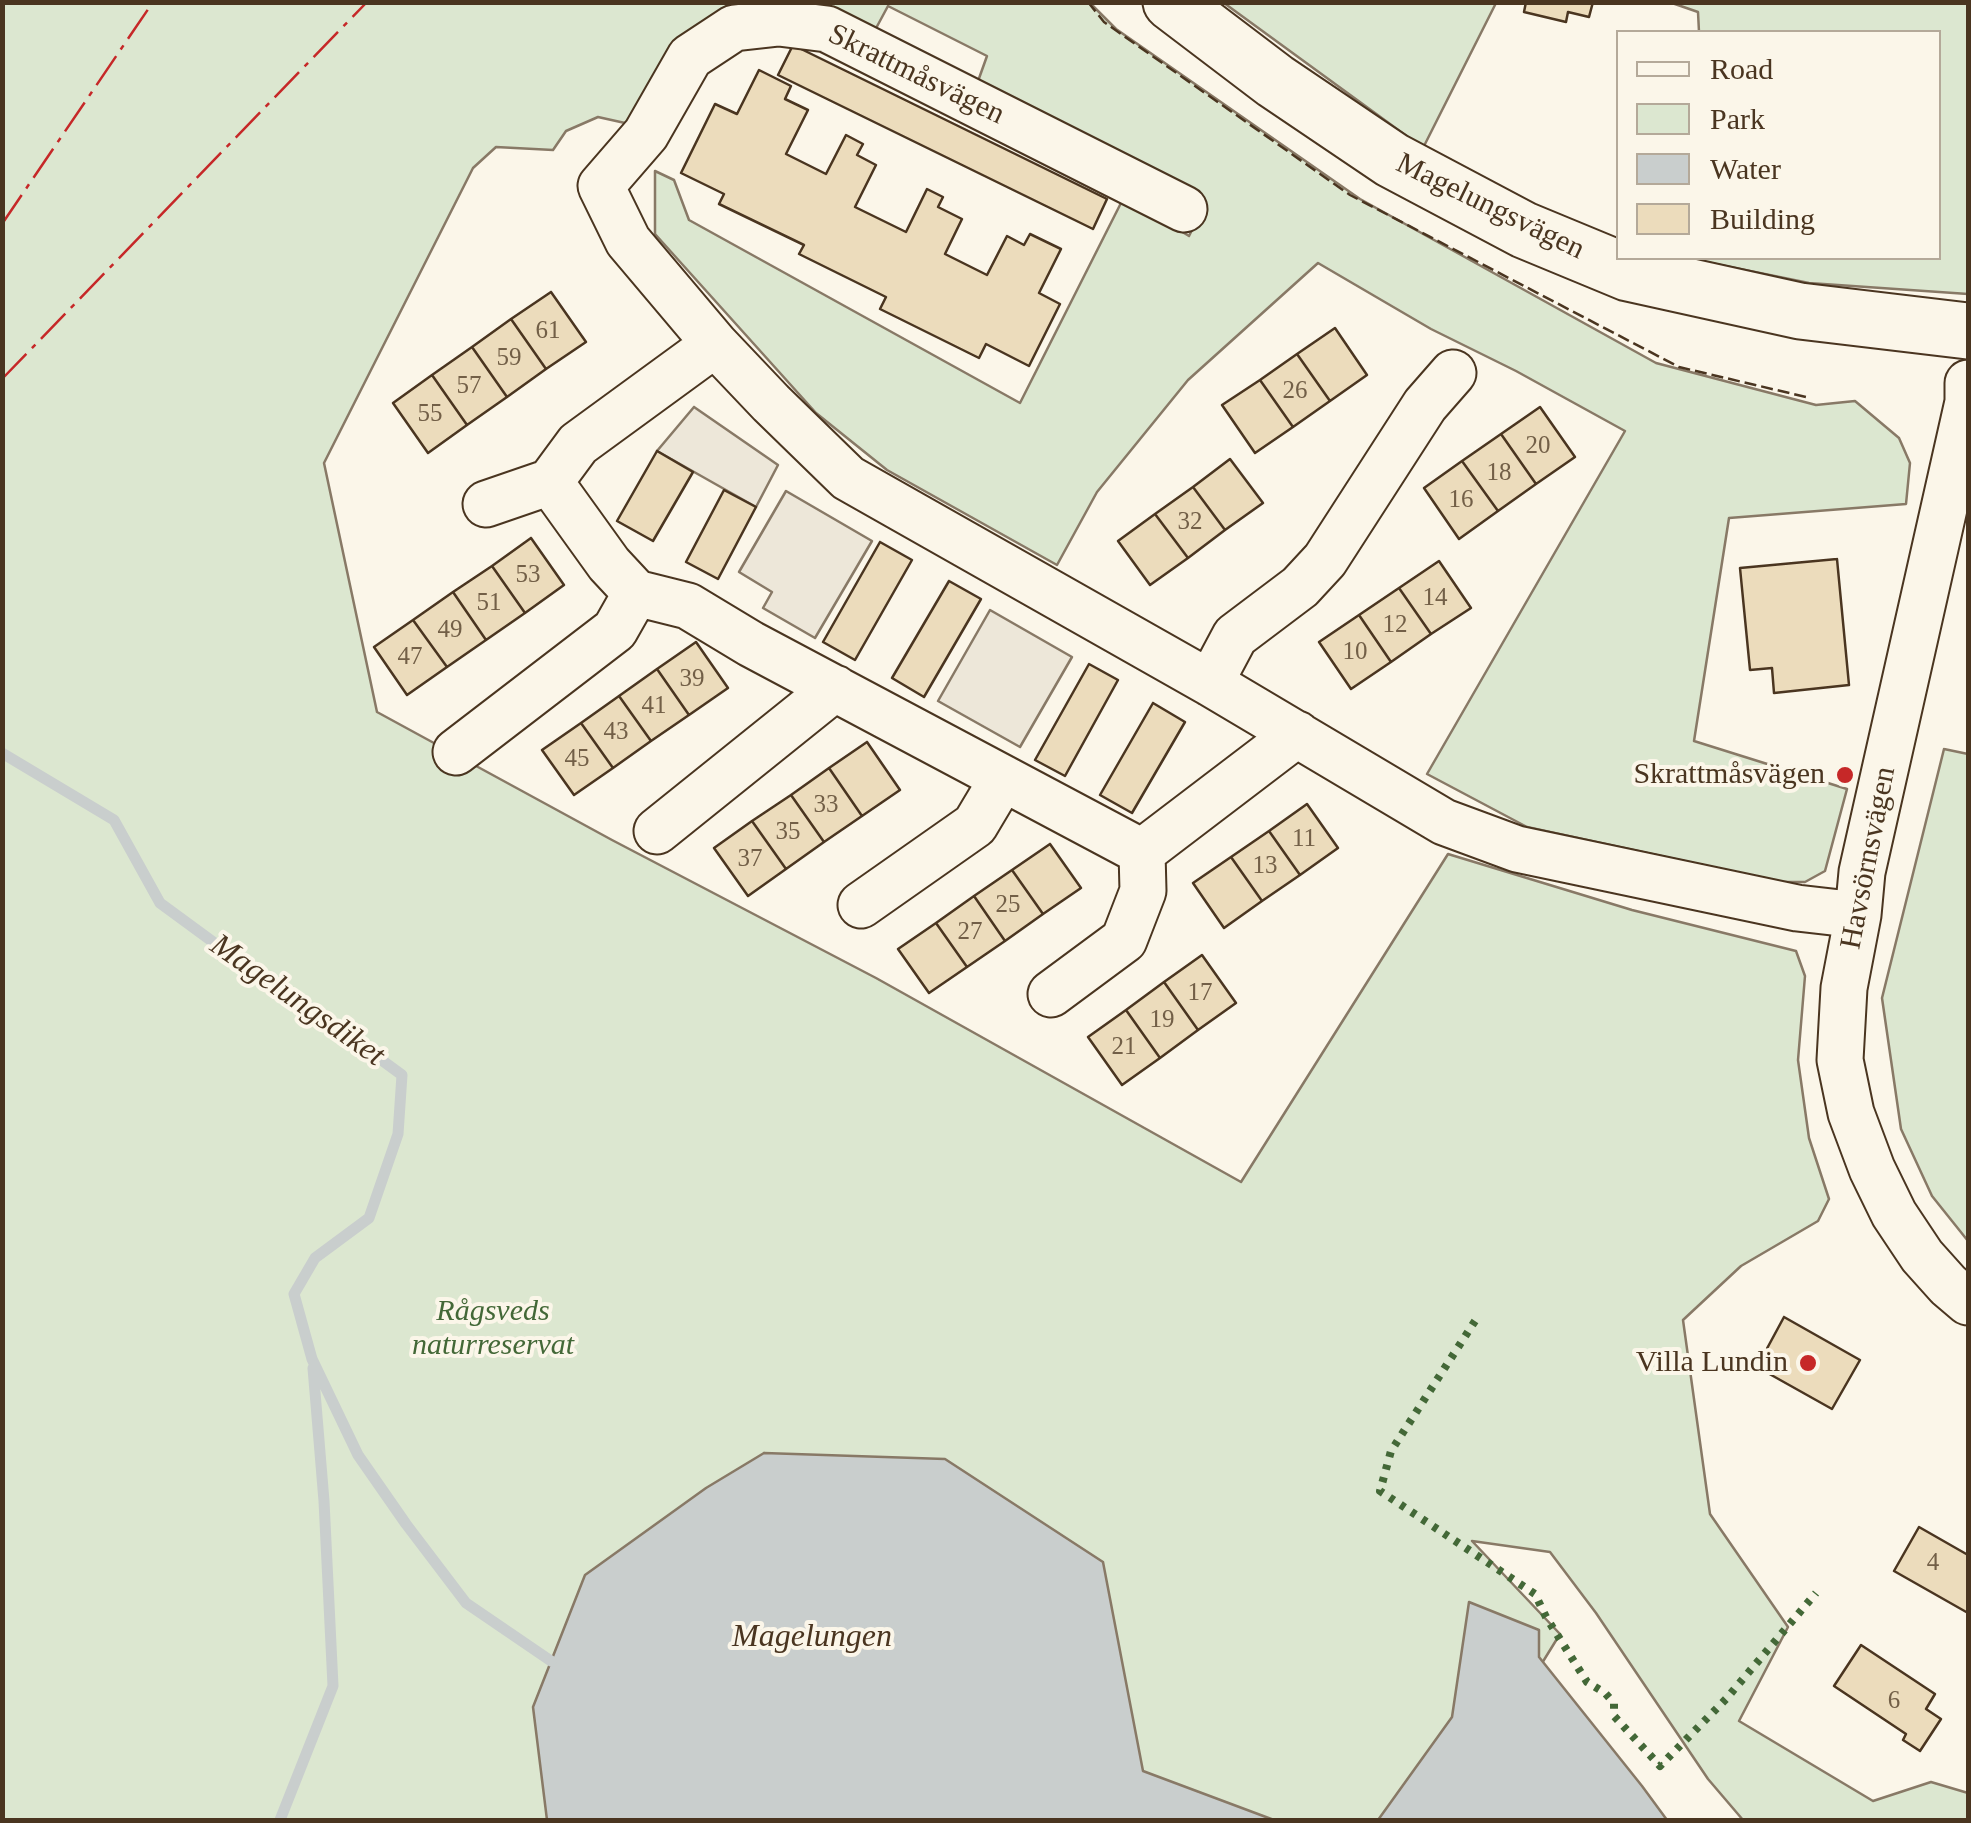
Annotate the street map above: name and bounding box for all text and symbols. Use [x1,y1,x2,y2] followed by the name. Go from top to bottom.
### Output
[822,17,1010,133] street label: Skrattmåsvägen
[1616,30,1941,260] legend
[1710,52,1773,85] text: Road
[1710,102,1765,135] text: Park
[1390,146,1590,268] street label: Magelungsvägen
[1710,152,1781,185] text: Water
[1710,202,1815,235] text: Building
[536,316,560,346] house number: 61
[496,343,522,373] house number: 59
[456,371,482,401] house number: 57
[1282,376,1308,406] house number: 26
[418,399,442,429] house number: 55
[1526,431,1550,461] house number: 20
[1486,458,1512,488] house number: 18
[1448,485,1474,515] house number: 16
[1178,507,1202,537] house number: 32
[516,560,540,590] house number: 53
[1422,583,1448,613] house number: 14
[476,588,502,618] house number: 51
[1382,610,1408,640] house number: 12
[438,615,462,645] house number: 49
[1342,637,1368,667] house number: 10
[398,642,422,672] house number: 47
[680,664,704,694] house number: 39
[642,691,666,721] house number: 41
[604,717,628,747] house number: 43
[564,744,590,774] house number: 45
[1633,757,1825,793] place label: Skrattmåsvägen
[1834,764,1904,952] street label: Havsörnsvägen
[1834,764,1856,786] marker: Skrattmåsvägen
[814,790,838,820] house number: 33
[776,817,800,847] house number: 35
[1292,824,1316,854] house number: 11
[738,844,762,874] house number: 37
[1252,851,1278,881] house number: 13
[996,890,1020,920] house number: 25
[958,917,982,947] house number: 27
[202,927,392,1075] water label: Magelungsdiket
[1188,978,1212,1008] house number: 17
[1150,1005,1174,1035] house number: 19
[1112,1032,1136,1062] house number: 21
[412,1294,574,1364] park label: Rågsveds naturreservat
[1636,1345,1788,1381] place label: Villa Lundin
[1797,1352,1819,1374] marker: Villa Lundin
[1927,1548,1939,1578] house number: 4
[732,1619,892,1657] water label: Magelungen
[1888,1686,1900,1716] house number: 6

